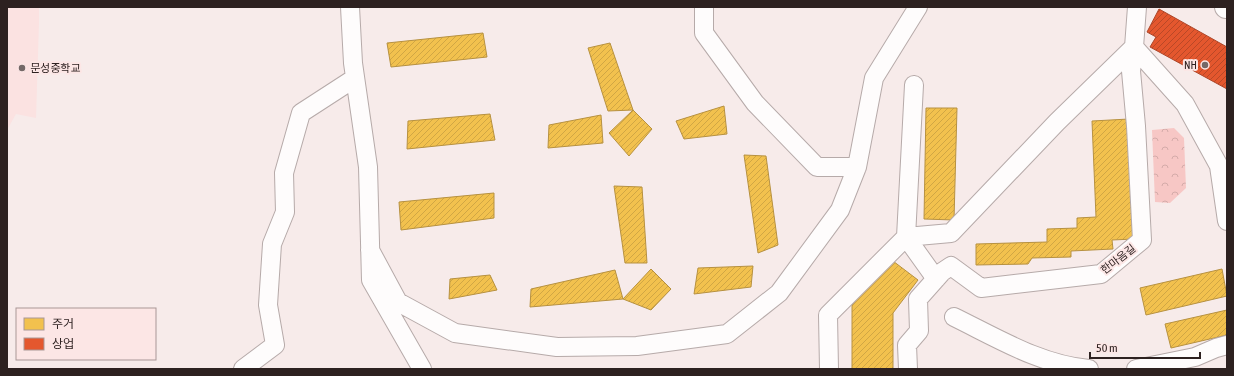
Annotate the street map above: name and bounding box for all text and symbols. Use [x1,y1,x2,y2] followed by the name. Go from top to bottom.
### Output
[1184,59,1197,71] place label: NH
[1200,60,1210,70] marker: NH
[30,62,81,74] place label: 문성중학교
[17,63,27,73] marker: 문성중학교
[1098,242,1138,276] street label: 한마음길
[16,308,156,360] legend
[52,317,74,331] text: 주거
[1090,334,1200,360] scale bar
[52,337,74,351] text: 상업
[1096,341,1118,355] text: 50 m

